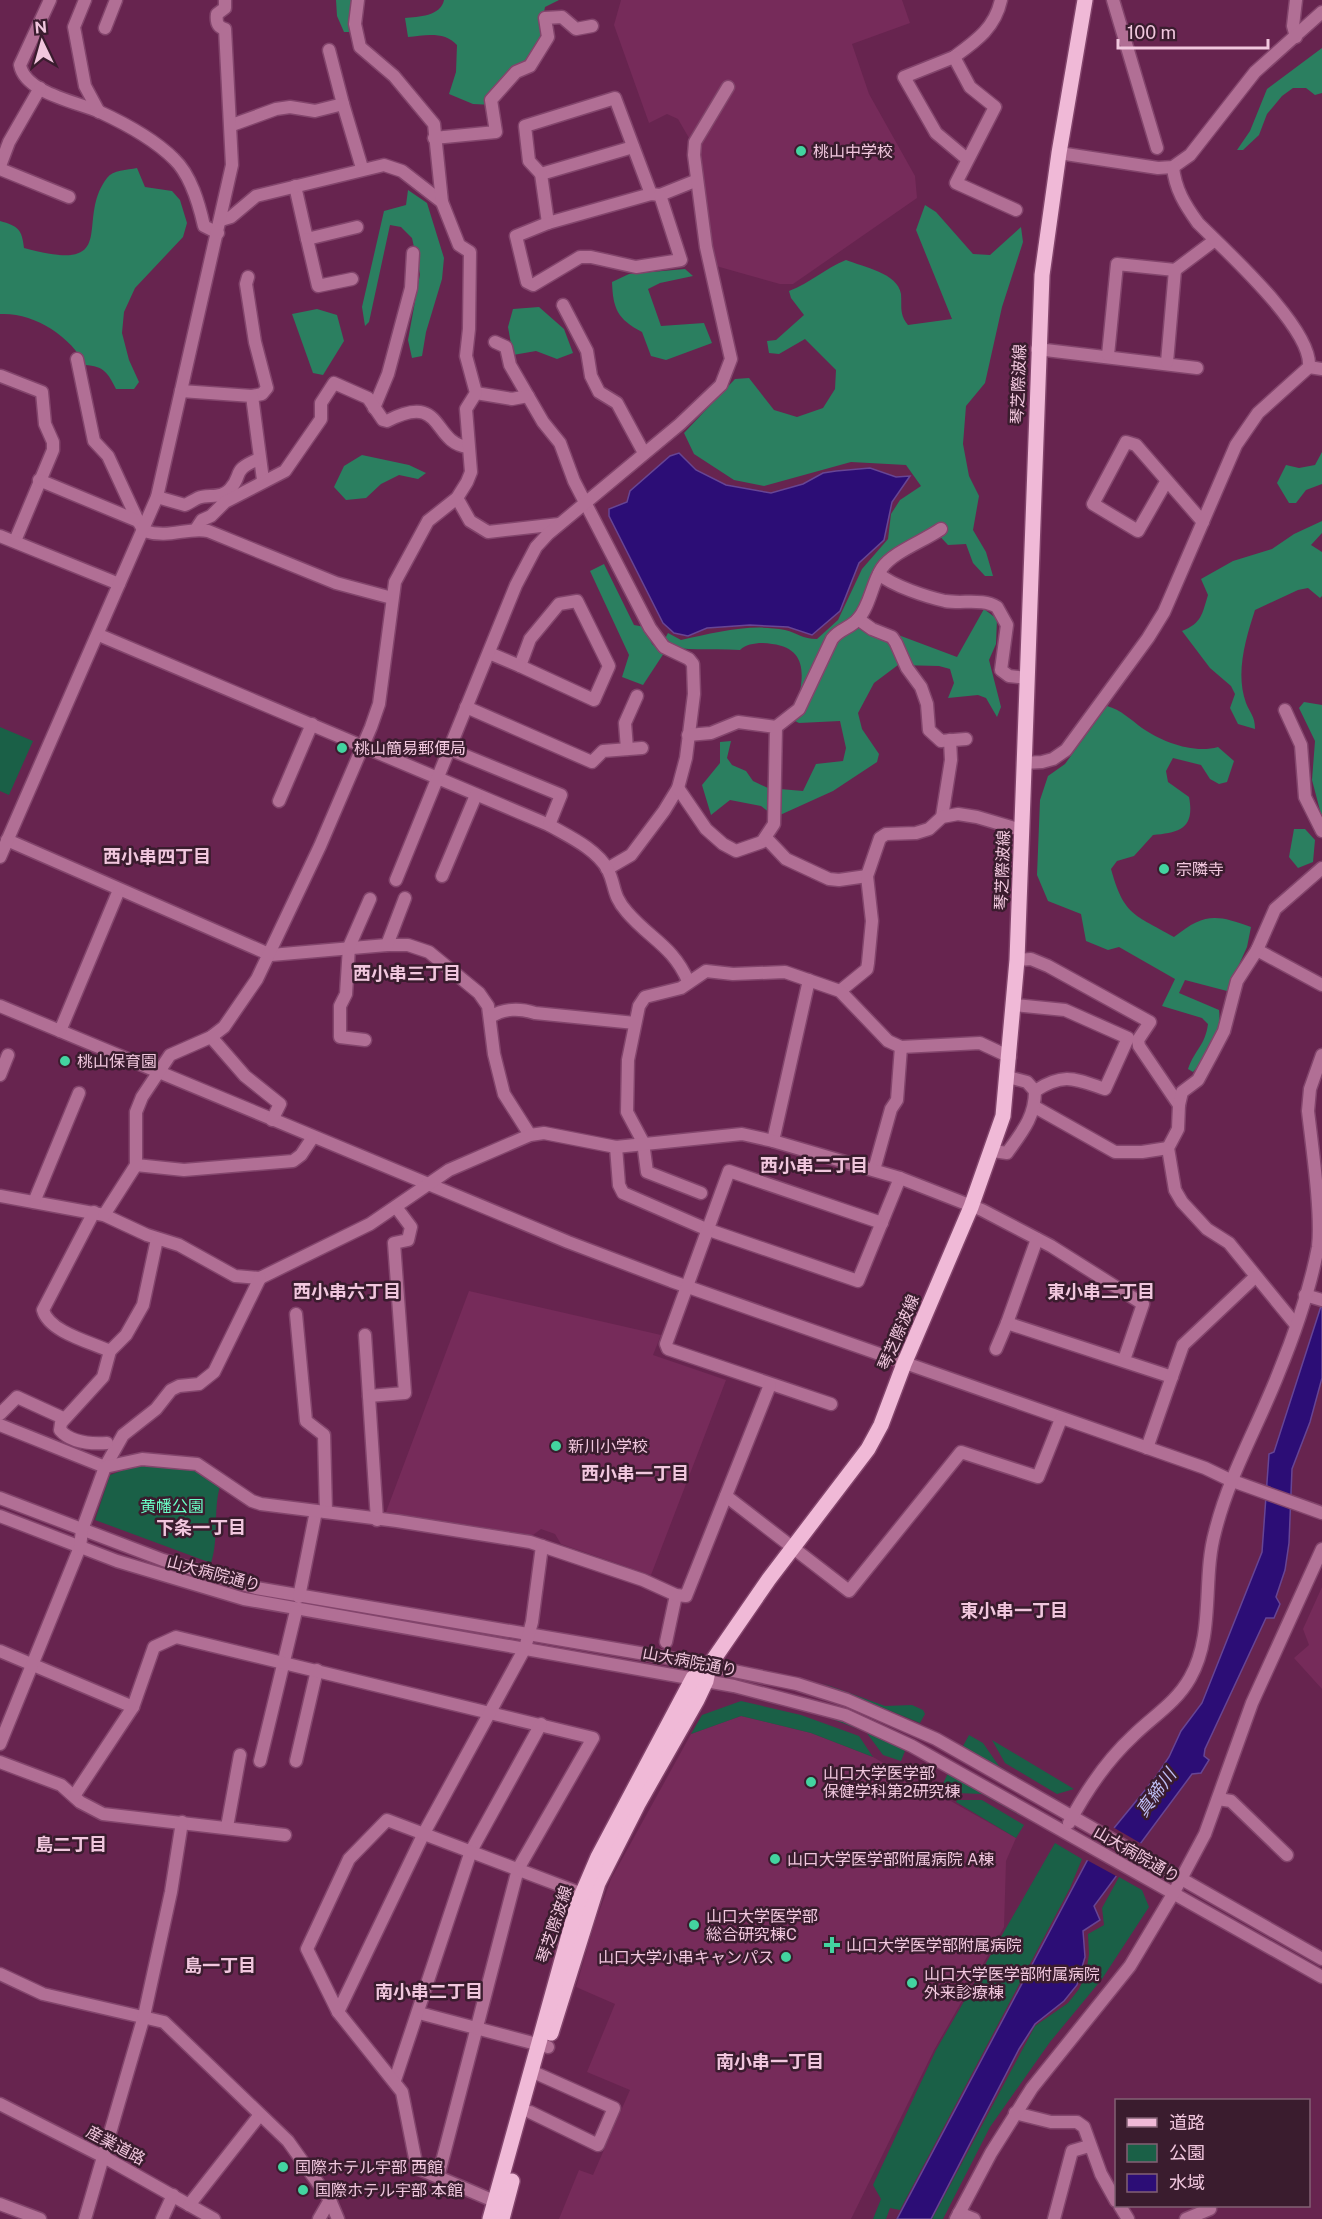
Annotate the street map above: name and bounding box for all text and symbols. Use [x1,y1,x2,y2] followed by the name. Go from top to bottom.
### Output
[12,12,72,72] north arrow
[1118,12,1268,50] scale bar
[34,18,48,38] text: N
[1127,22,1176,43] text: 100 m
[813,142,893,161] place label: 桃山中学校
[794,144,808,158] marker: 桃山中学校
[1008,344,1029,424] street label: 琴芝際波線
[354,739,466,758] place label: 桃山簡易郵便局
[335,741,349,755] marker: 桃山簡易郵便局
[992,830,1013,910] street label: 琴芝際波線
[103,846,211,867] district label: 西小串四丁目
[1176,860,1224,879] place label: 宗隣寺
[1157,862,1171,876] marker: 宗隣寺
[353,963,461,984] district label: 西小串三丁目
[77,1052,157,1071] place label: 桃山保育園
[58,1054,72,1068] marker: 桃山保育園
[760,1155,868,1176] district label: 西小串二丁目
[293,1281,401,1302] district label: 西小串六丁目
[1047,1281,1155,1302] district label: 東小串二丁目
[874,1292,923,1373] street label: 琴芝際波線
[568,1437,648,1456] place label: 新川小学校
[549,1439,563,1453] marker: 新川小学校
[581,1463,689,1484] district label: 西小串一丁目
[140,1497,204,1516] park label: 黄幡公園
[156,1517,246,1538] district label: 下条一丁目
[165,1552,263,1595] street label: 山大病院通り
[960,1600,1068,1621] district label: 東小串一丁目
[641,1643,739,1680] street label: 山大病院通り
[1131,1763,1181,1821] water label: 真締川
[823,1764,961,1801] place label: 山口大学医学部 保健学科第2研究棟
[804,1775,818,1789] marker: 山口大学医学部 保健学科第2研究棟
[1090,1822,1183,1887] street label: 山大病院通り
[35,1834,107,1855] district label: 島二丁目
[787,1850,994,1869] place label: 山口大学医学部附属病院 A棟
[768,1852,782,1866] marker: 山口大学医学部附属病院 A棟
[533,1883,576,1965] street label: 琴芝際波線
[706,1907,818,1944] place label: 山口大学医学部 総合研究棟C
[687,1918,701,1932] marker: 山口大学医学部 総合研究棟C
[823,1936,841,1954] marker: 山口大学医学部附属病院
[846,1936,1022,1955] place label: 山口大学医学部附属病院
[598,1948,774,1967] place label: 山口大学小串キャンパス
[779,1950,793,1964] marker: 山口大学小串キャンパス
[184,1955,256,1976] district label: 島一丁目
[924,1965,1100,2002] place label: 山口大学医学部附属病院 外来診療棟
[905,1976,919,1990] marker: 山口大学医学部附属病院 外来診療棟
[375,1981,483,2002] district label: 南小串二丁目
[716,2051,824,2072] district label: 南小串一丁目
[1115,2099,1310,2207] legend
[1169,2112,1205,2133] text: 道路
[83,2122,148,2169] street label: 産業道路
[1169,2142,1205,2163] text: 公園
[295,2158,443,2177] place label: 国際ホテル宇部 西館
[276,2160,290,2174] marker: 国際ホテル宇部 西館
[1169,2172,1205,2193] text: 水域
[315,2181,463,2200] place label: 国際ホテル宇部 本館
[296,2183,310,2197] marker: 国際ホテル宇部 本館

